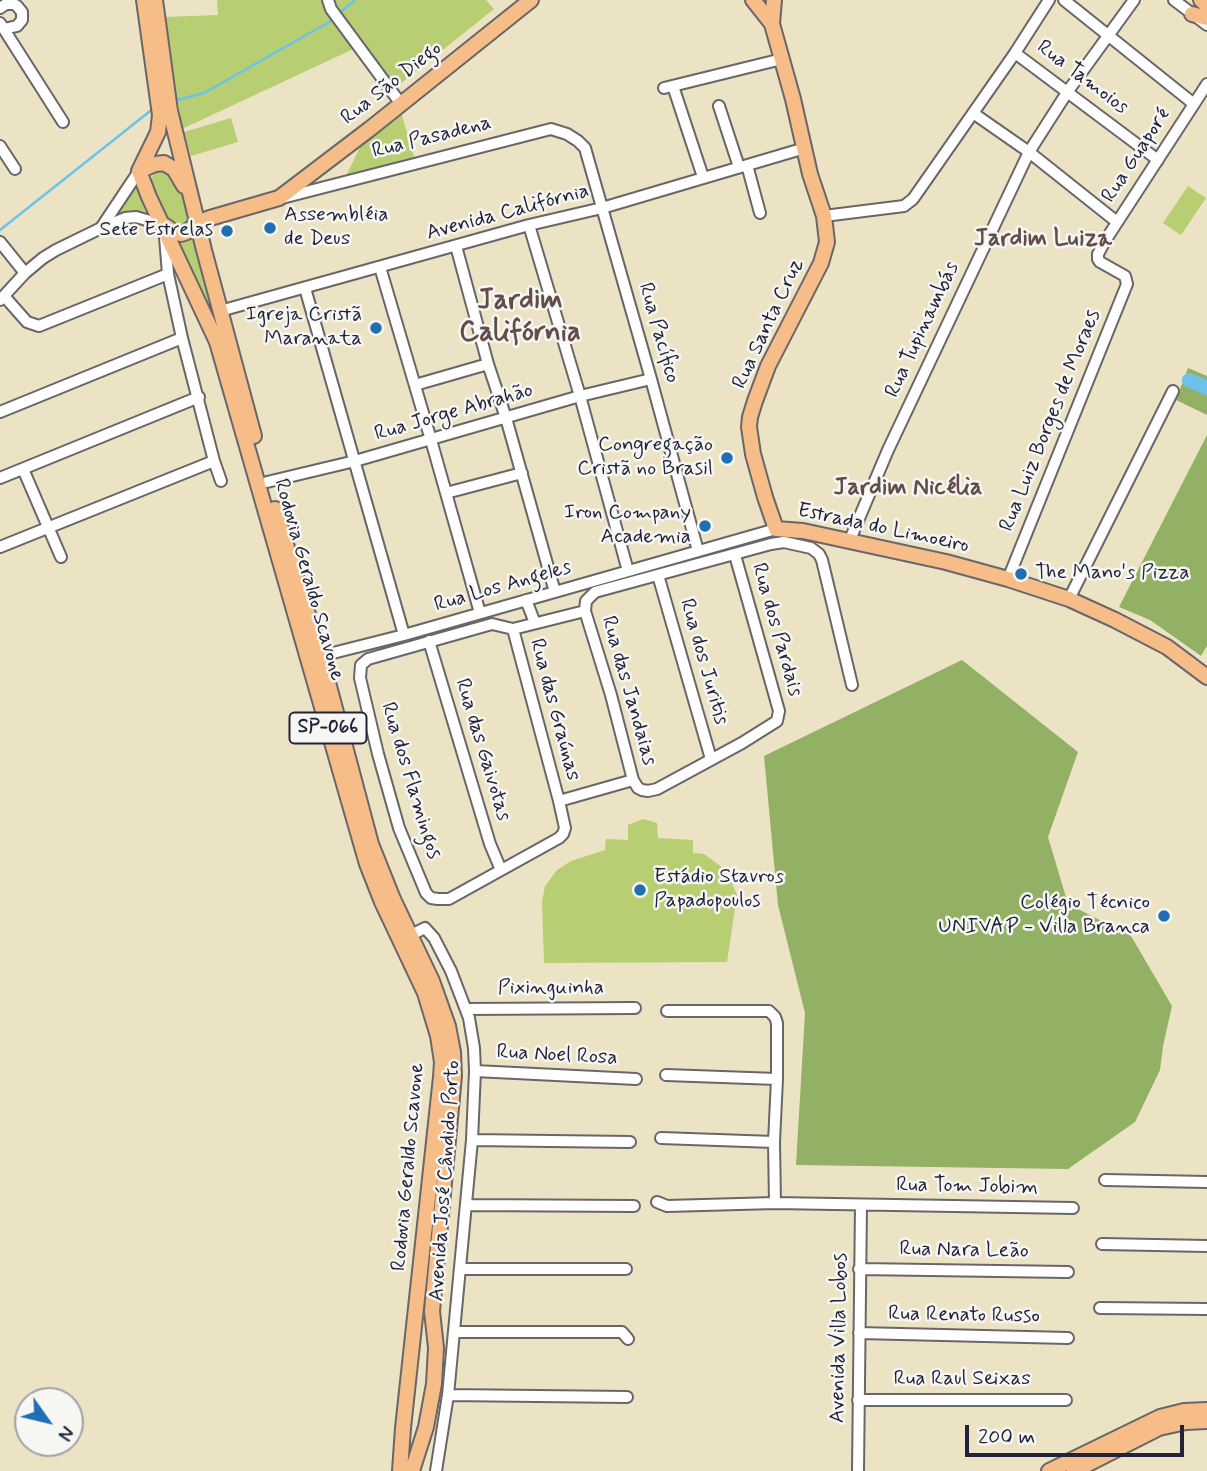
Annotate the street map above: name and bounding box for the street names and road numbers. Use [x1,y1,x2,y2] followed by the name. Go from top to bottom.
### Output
[1031,35,1133,121] street label: Rua Tamoios
[337,37,447,131] street label: Rua São Diego
[1097,104,1177,208] street label: Rua Guaporé
[370,111,494,165] street label: Rua Pasadena
[424,179,592,247] street label: Avenida Califórnia
[728,255,810,393] street label: Rua Santa Cruz
[881,258,965,402] street label: Rua Tupinambás
[632,280,684,386] street label: Rua Pacífico
[995,306,1107,536] street label: Rua Luiz Borges de Moraes
[372,378,536,448] street label: Rua Jorge Abrahão
[267,476,349,684] street label: Rodovia Geraldo Scavone
[795,499,971,559] street label: Estrada do Limoeiro
[431,555,575,619] street label: Rua Los Angeles
[745,560,807,700] street label: Rua dos Pardais
[673,596,733,728] street label: Rua dos Juritis
[595,613,661,769] street label: Rua das Jandaias
[523,636,585,784] street label: Rua das Graúnas
[448,676,516,824] street label: Rua das Gaivotas
[374,700,446,862] street label: Rua dos Flamingos
[290,712,366,744] road number: SP-066
[498,976,604,1002] street label: Pixinguinha
[496,1040,618,1072] street label: Rua Noel Rosa
[425,1060,467,1302] street label: Avenida José Cândido Porto
[387,1062,431,1272] street label: Rodovia Geraldo Scavone
[896,1173,1038,1201] street label: Rua Tom Jobim
[899,1237,1029,1265] street label: Rua Nara Leão
[826,1253,854,1423] street label: Avenida Villa Lobos
[888,1302,1040,1330] street label: Rua Renato Russo
[893,1367,1031,1393] street label: Rua Raul Seixas

